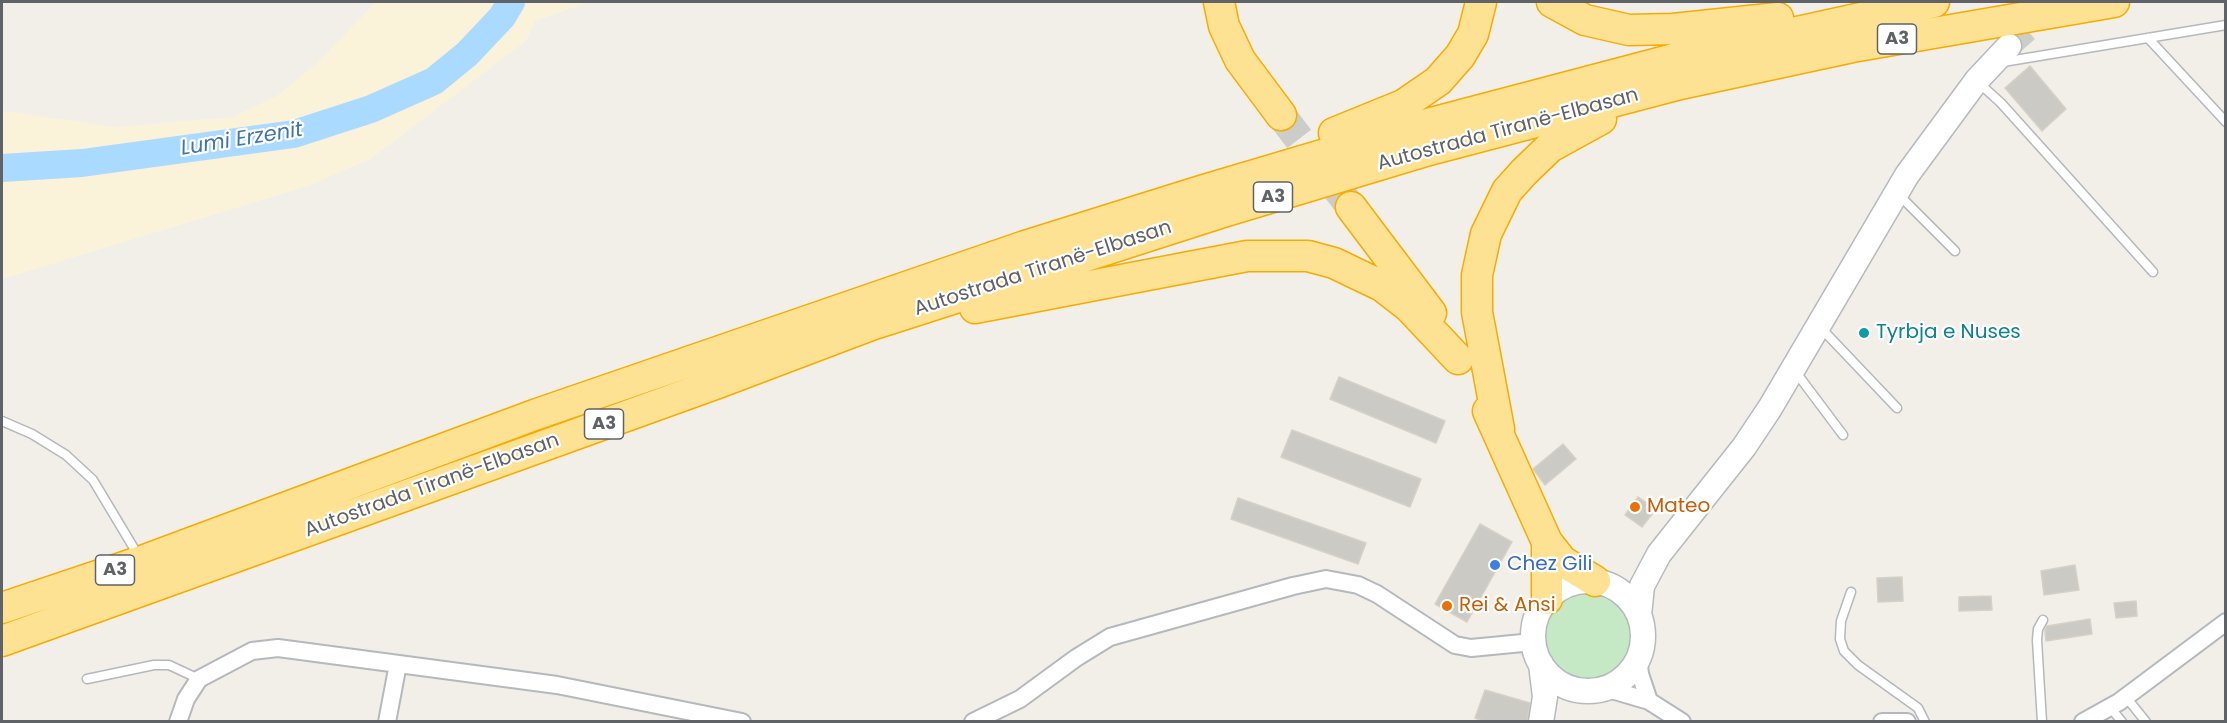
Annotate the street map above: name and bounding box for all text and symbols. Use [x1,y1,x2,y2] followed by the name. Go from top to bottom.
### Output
[1878,24,1916,54] road number: A3
[1375,84,1641,176] street label: Autostrada Tiranë-Elbasan
[179,118,305,162] water label: Lumi Erzenit
[1254,182,1292,212] road number: A3
[911,216,1175,322] street label: Autostrada Tiranë-Elbasan
[1876,321,2021,345] place label: Tyrbja e Nuses
[1857,326,1871,340] marker: Tyrbja e Nuses
[584,409,624,439] road number: A3
[301,429,563,543] street label: Autostrada Tiranë-Elbasan
[1647,495,1710,519] place label: Mateo
[1628,500,1642,514] marker: Mateo
[1507,553,1592,577] place label: Chez Gili
[96,555,134,585] road number: A3
[1488,558,1502,572] marker: Chez Gili
[1459,594,1556,618] place label: Rei & Ansi
[1440,599,1454,613] marker: Rei & Ansi

